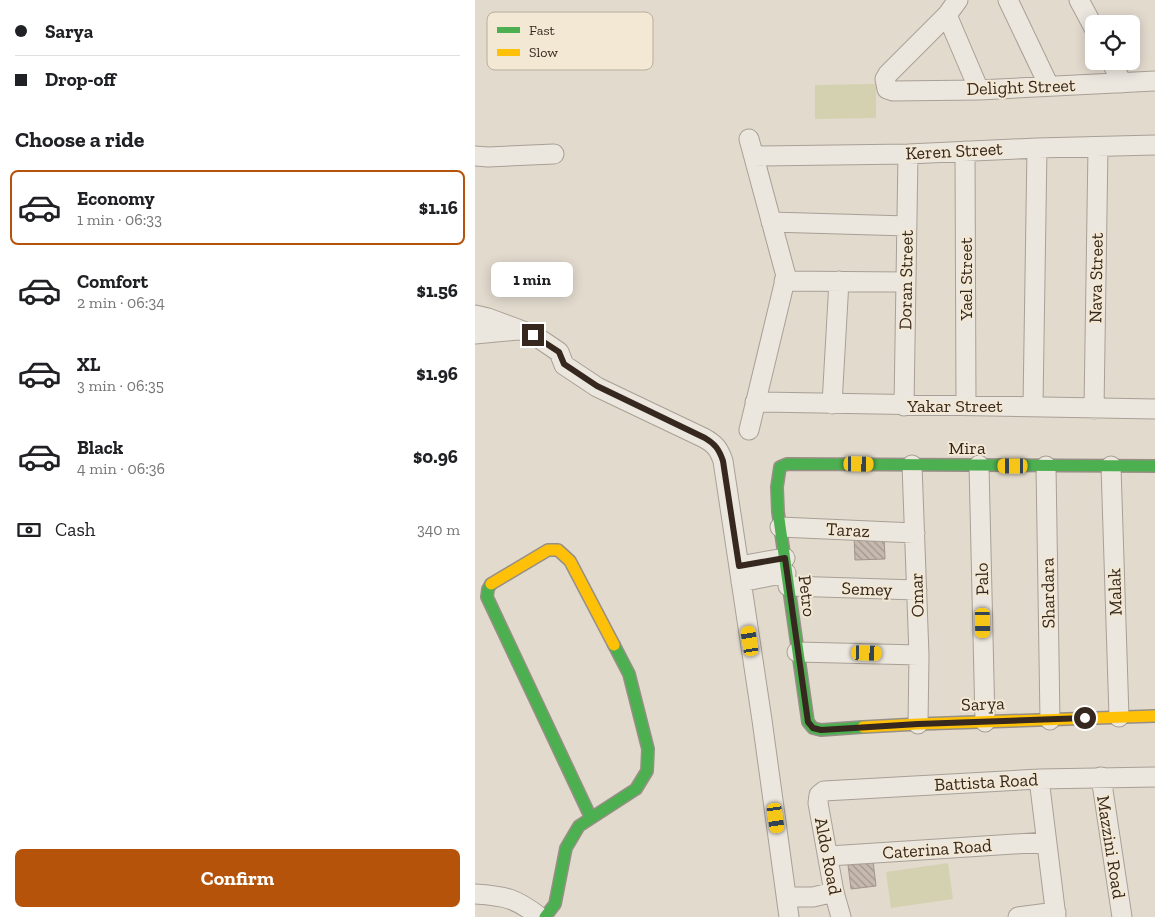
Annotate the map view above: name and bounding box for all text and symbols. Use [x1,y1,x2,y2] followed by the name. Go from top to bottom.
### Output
[487,12,653,70] legend
[1085,15,1140,70] map controls
[1085,15,1140,70] button: locate
[45,20,93,43] text: Sarya
[529,22,556,39] text: Fast
[529,44,558,61] text: Slow
[45,68,116,91] text: Drop-off
[966,74,1076,100] street label: Delight Street
[15,126,145,153] text: Choose a ride
[905,137,1004,165] street label: Keren Street
[17,185,62,230] icon: car
[77,187,155,210] text: Economy
[419,196,458,219] text: $1.16
[77,210,162,229] text: 1 min · 06:33
[894,229,918,330] street label: Doran Street
[1084,232,1108,323] street label: Nava Street
[955,237,977,322] street label: Yael Street
[492,262,574,298] callout: 1 min
[17,268,62,313] icon: car
[77,270,148,293] text: Comfort
[513,270,551,289] text: 1 min
[417,279,458,302] text: $1.56
[77,293,165,312] text: 2 min · 06:34
[522,324,544,346] route end
[17,351,62,396] icon: car
[77,353,100,376] text: XL
[416,362,458,385] text: $1.96
[77,376,164,395] text: 3 min · 06:35
[906,395,1003,417] street label: Yakar Street
[17,434,62,479] icon: car
[77,436,123,459] text: Black
[948,437,986,459] street label: Mira
[413,445,458,468] text: $0.96
[843,456,874,472] car
[77,459,165,478] text: 4 min · 06:36
[998,459,1028,474] car
[15,516,43,544] icon: cash
[55,518,95,541] text: Cash
[825,518,871,542] street label: Taraz
[417,520,460,539] text: 340 m
[1036,557,1060,629] street label: Shardara
[971,562,993,596] street label: Palo
[1103,567,1127,616] street label: Malak
[905,572,929,618] street label: Omar
[794,574,820,618] street label: Petro
[841,577,894,601] street label: Semey
[975,608,990,638] car
[740,625,759,657] car
[851,645,882,661] car
[961,692,1006,716] street label: Sarya
[1074,707,1096,729] route start
[933,768,1039,796] street label: Battista Road
[1092,794,1130,900] street label: Mazzini Road
[766,802,785,834] car
[810,815,846,897] street label: Aldo Road
[881,834,993,864] street label: Caterina Road
[15,849,460,907] button: Confirm

